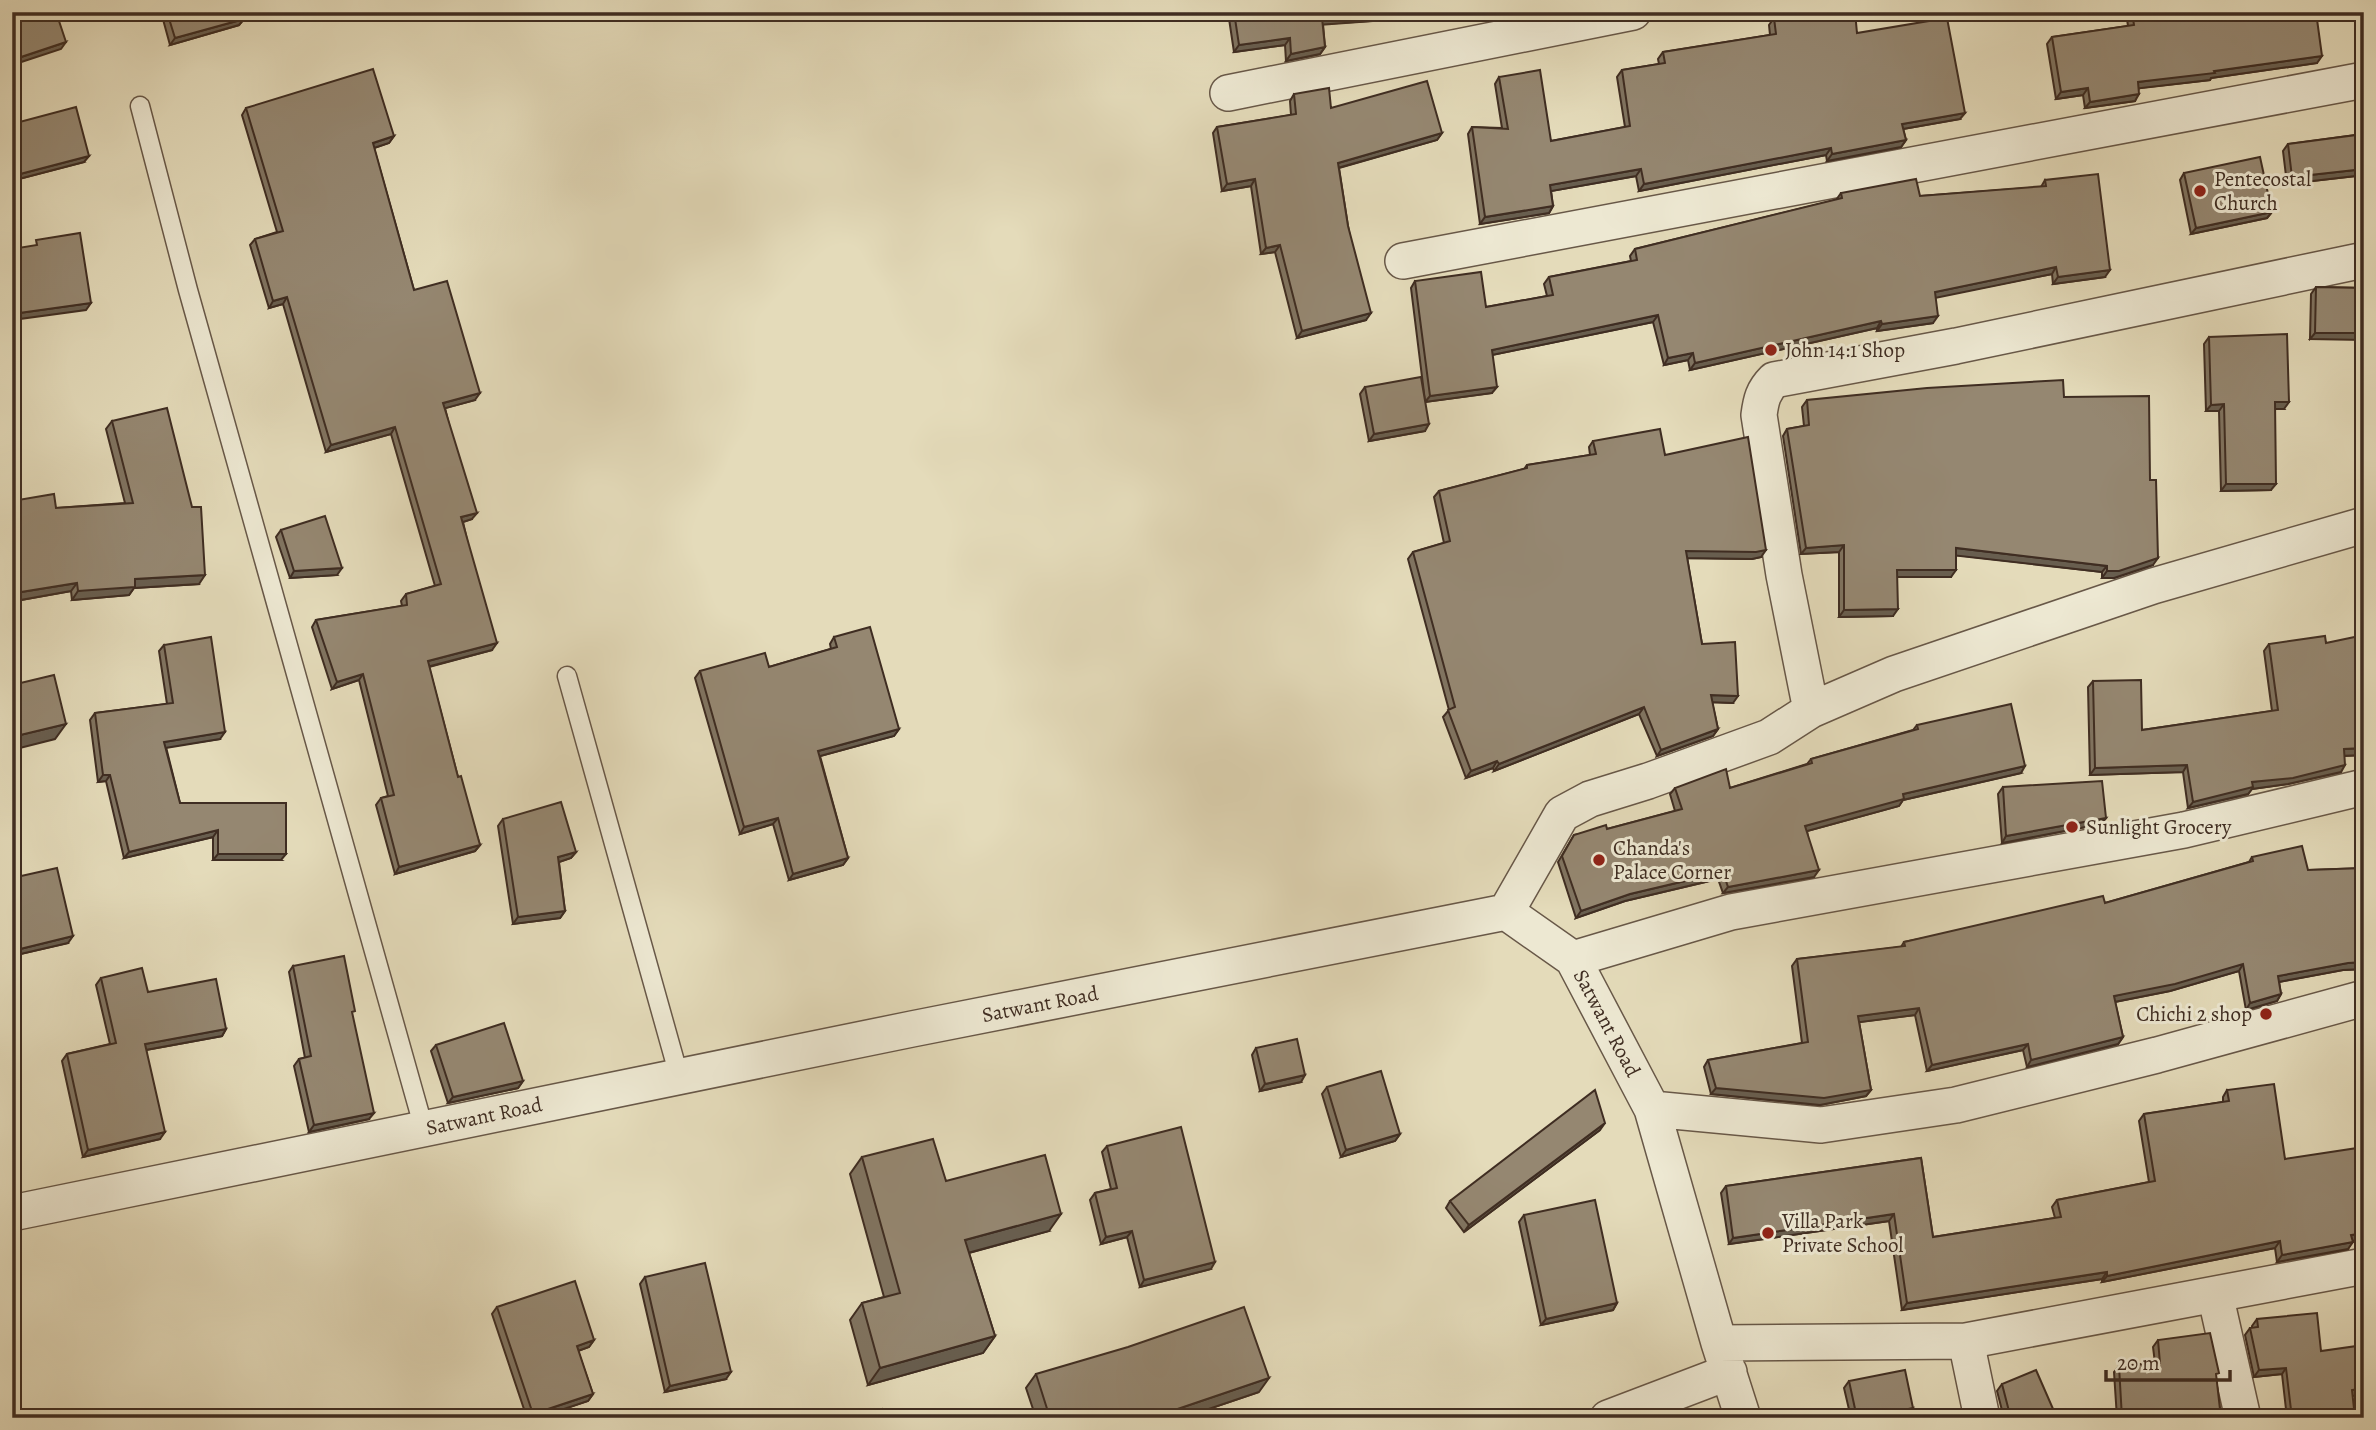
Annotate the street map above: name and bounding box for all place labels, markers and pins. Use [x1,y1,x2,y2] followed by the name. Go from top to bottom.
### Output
[2214,165,2311,217] place label: Pentecostal Church
[2192,183,2208,199] marker: Pentecostal Church
[1785,336,1905,364] place label: John 14:1 Shop
[1763,342,1779,358] marker: John 14:1 Shop
[2086,813,2232,841] place label: Sunlight Grocery
[2064,819,2080,835] marker: Sunlight Grocery
[1613,834,1731,886] place label: Chanda's Palace Corner
[1591,852,1607,868] marker: Chanda's Palace Corner
[2136,1000,2252,1028] place label: Chichi 2 shop
[2258,1006,2274,1022] marker: Chichi 2 shop
[1781,1207,1904,1259] place label: Villa Park Private School
[1760,1225,1776,1241] marker: Villa Park Private School

